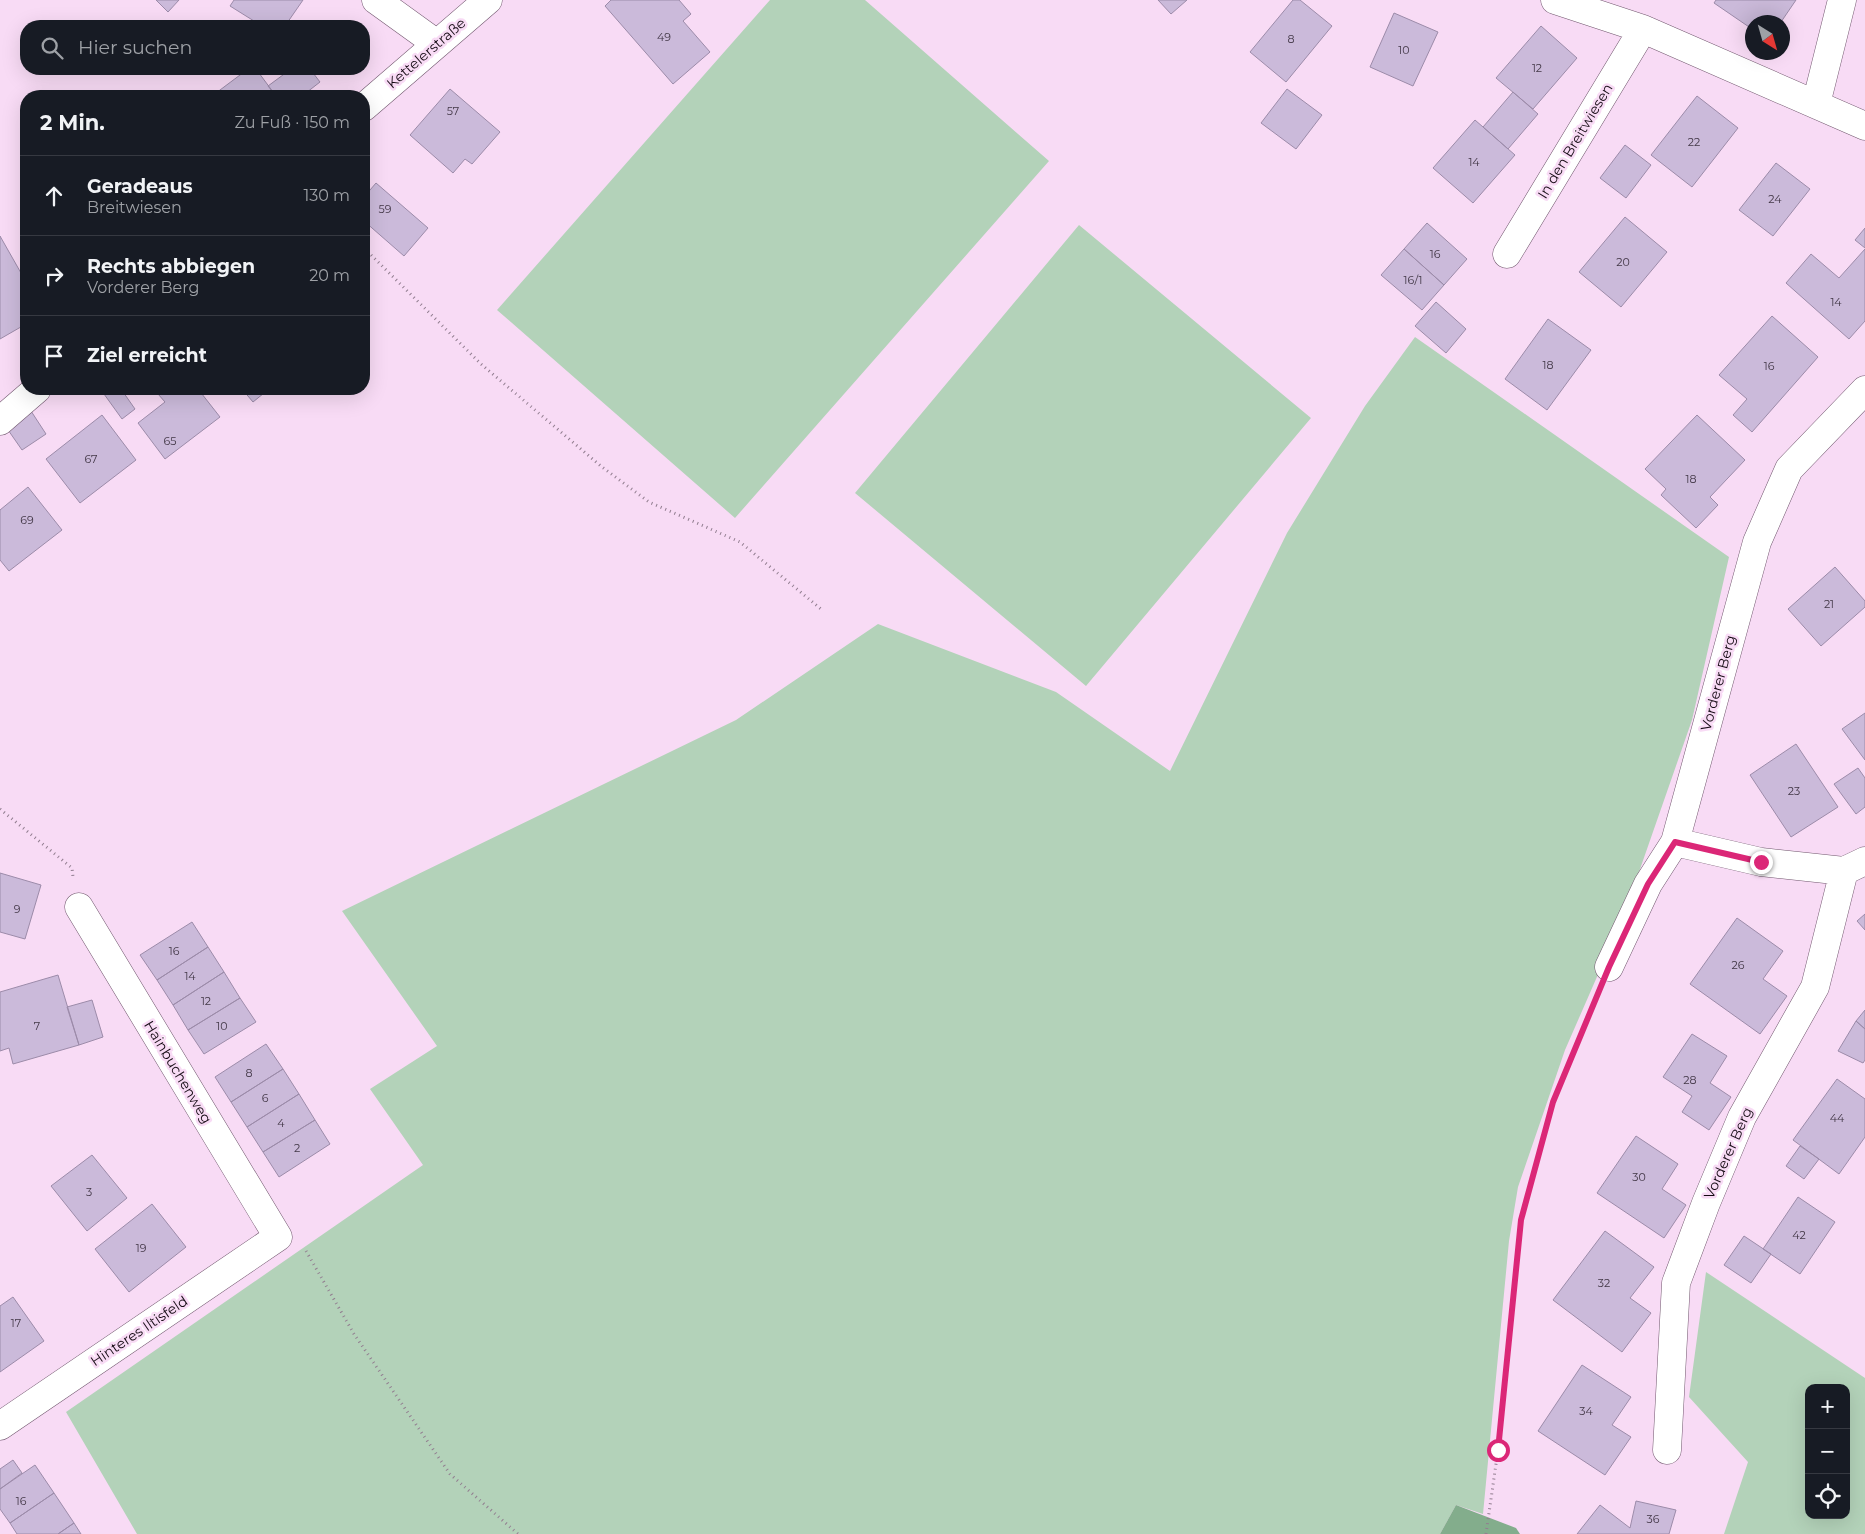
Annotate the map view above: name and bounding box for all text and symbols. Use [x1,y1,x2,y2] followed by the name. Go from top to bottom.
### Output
[383,14,469,92] street label: Kettelerstraße
[1745,15,1790,60] north arrow
[20,20,370,75] search box
[657,30,671,44] house number: 49
[1287,32,1295,46] house number: 8
[38,34,66,62] icon: search
[78,36,192,59] text: Hier suchen
[1398,43,1410,57] house number: 10
[1532,61,1542,75] house number: 12
[1533,80,1617,202] street label: In den Breitwiesen
[447,104,459,118] house number: 57
[40,110,105,135] text: 2 Min.
[234,113,350,132] text: Zu Fuß · 150 m
[1688,135,1700,149] house number: 22
[1468,155,1480,169] house number: 14
[87,175,193,198] text: Geradeaus
[40,182,68,210] icon: ahead
[303,186,350,205] text: 130 m
[1768,192,1782,206] house number: 24
[87,198,182,217] text: Breitwiesen
[379,202,392,216] house number: 59
[1430,247,1441,261] house number: 16
[87,255,255,278] text: Rechts abbiegen
[1616,255,1630,269] house number: 20
[40,262,68,290] icon: right
[309,266,350,285] text: 20 m
[1404,273,1422,287] house number: 16/1
[87,278,199,297] text: Vorderer Berg
[1830,295,1842,309] house number: 14
[40,342,68,370] icon: arrive
[87,344,207,367] text: Ziel erreicht
[1543,358,1554,372] house number: 18
[1764,359,1775,373] house number: 16
[164,434,176,448] house number: 65
[84,452,98,466] house number: 67
[1686,472,1697,486] house number: 18
[20,513,34,527] house number: 69
[1824,597,1834,611] house number: 21
[1697,633,1739,733] street label: Vorderer Berg
[1788,784,1800,798] house number: 23
[1750,851,1773,874] route end
[14,902,21,916] house number: 9
[169,944,180,958] house number: 16
[1732,958,1745,972] house number: 26
[184,969,196,983] house number: 14
[201,994,211,1008] house number: 12
[140,1017,216,1127] street label: Hainbuchenweg
[34,1019,40,1033] house number: 7
[216,1019,228,1033] house number: 10
[245,1066,253,1080] house number: 8
[1683,1073,1697,1087] house number: 28
[262,1091,269,1105] house number: 6
[1700,1104,1756,1202] street label: Vorderer Berg
[1830,1111,1845,1125] house number: 44
[277,1116,285,1130] house number: 4
[294,1141,300,1155] house number: 2
[1632,1170,1646,1184] house number: 30
[86,1185,92,1199] house number: 3
[1792,1228,1806,1242] house number: 42
[136,1241,147,1255] house number: 19
[1598,1276,1610,1290] house number: 32
[87,1292,191,1370] street label: Hinteres Iltisfeld
[11,1316,21,1330] house number: 17
[1805,1384,1850,1519] map controls
[1805,1384,1850,1429] button: +
[1579,1404,1593,1418] house number: 34
[1805,1429,1850,1474] button: −
[1487,1439,1510,1462] route start
[1805,1474,1850,1519] button: locate
[16,1494,27,1508] house number: 16
[1647,1512,1660,1526] house number: 36

